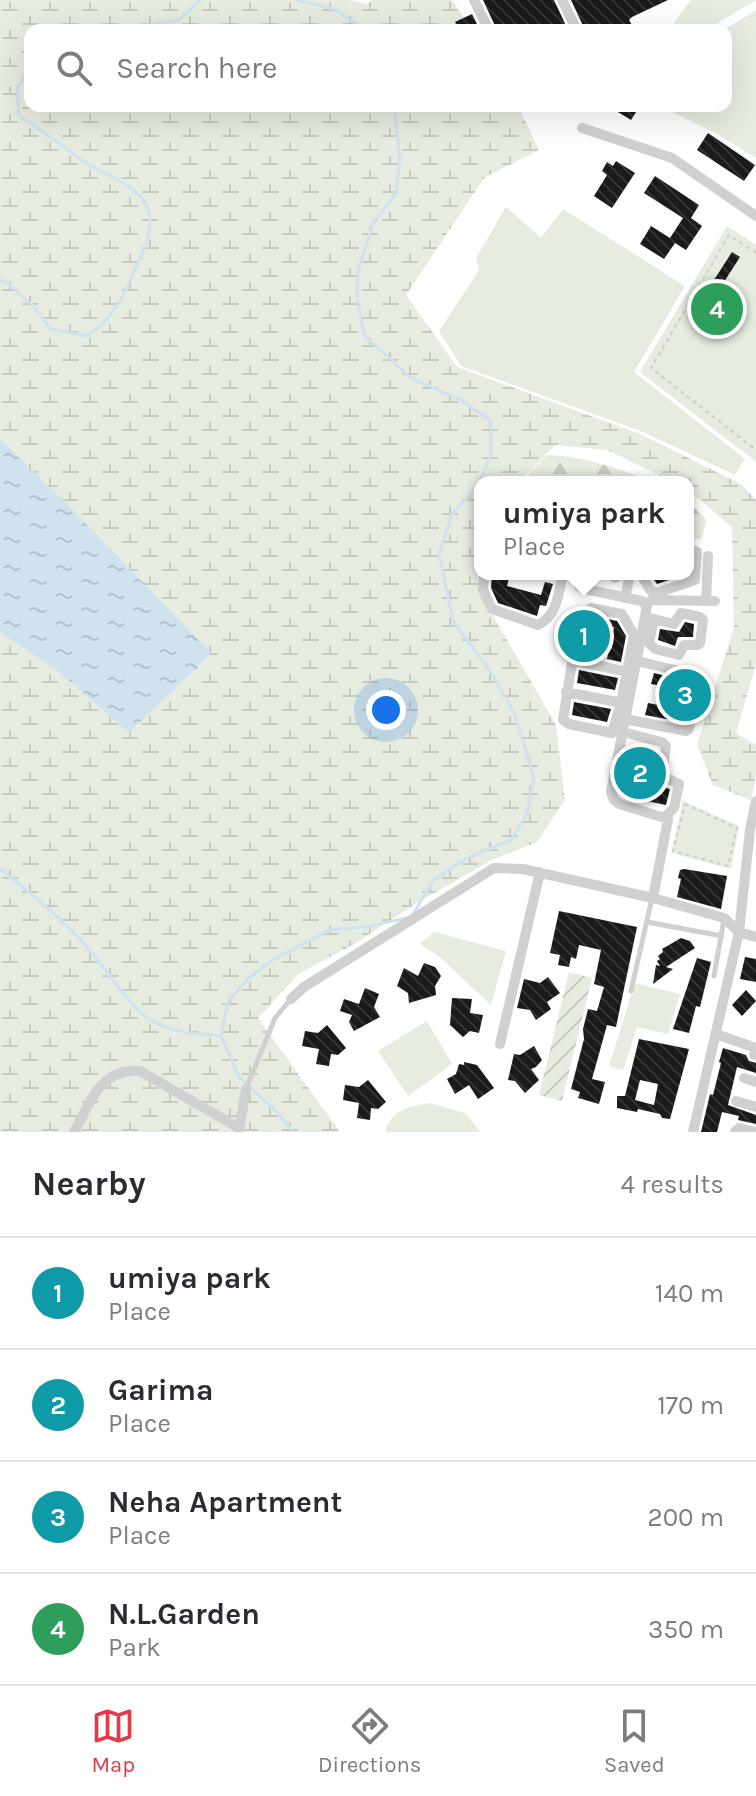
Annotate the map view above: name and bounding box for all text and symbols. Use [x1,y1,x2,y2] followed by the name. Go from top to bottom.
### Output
[24,24,732,112] search box
[52,46,96,90] icon: search
[116,50,277,86] text: Search here
[691,279,743,339] pin: 4
[474,476,694,580] popup
[503,495,665,531] text: umiya park
[503,531,565,562] text: Place
[558,606,610,666] pin: 1
[659,665,711,725] pin: 3
[366,690,406,730] your location
[614,743,666,803] pin: 2
[32,1164,146,1204] text: Nearby
[620,1169,724,1200] text: 4 results
[108,1260,271,1296] text: umiya park
[53,1278,63,1309] text: 1
[655,1278,724,1309] text: 140 m
[108,1296,171,1327] text: Place
[108,1372,214,1408] text: Garima
[50,1390,66,1421] text: 2
[657,1390,724,1421] text: 170 m
[108,1408,171,1439] text: Place
[108,1484,342,1520] text: Neha Apartment
[50,1502,66,1533] text: 3
[648,1502,724,1533] text: 200 m
[108,1520,171,1551] text: Place
[108,1596,260,1632] text: N.L.Garden
[50,1614,66,1645] text: 4
[648,1614,724,1645] text: 350 m
[108,1632,161,1663] text: Park
[91,1704,135,1778] tab: Map
[318,1704,421,1778] tab: Directions
[604,1704,665,1778] tab: Saved

